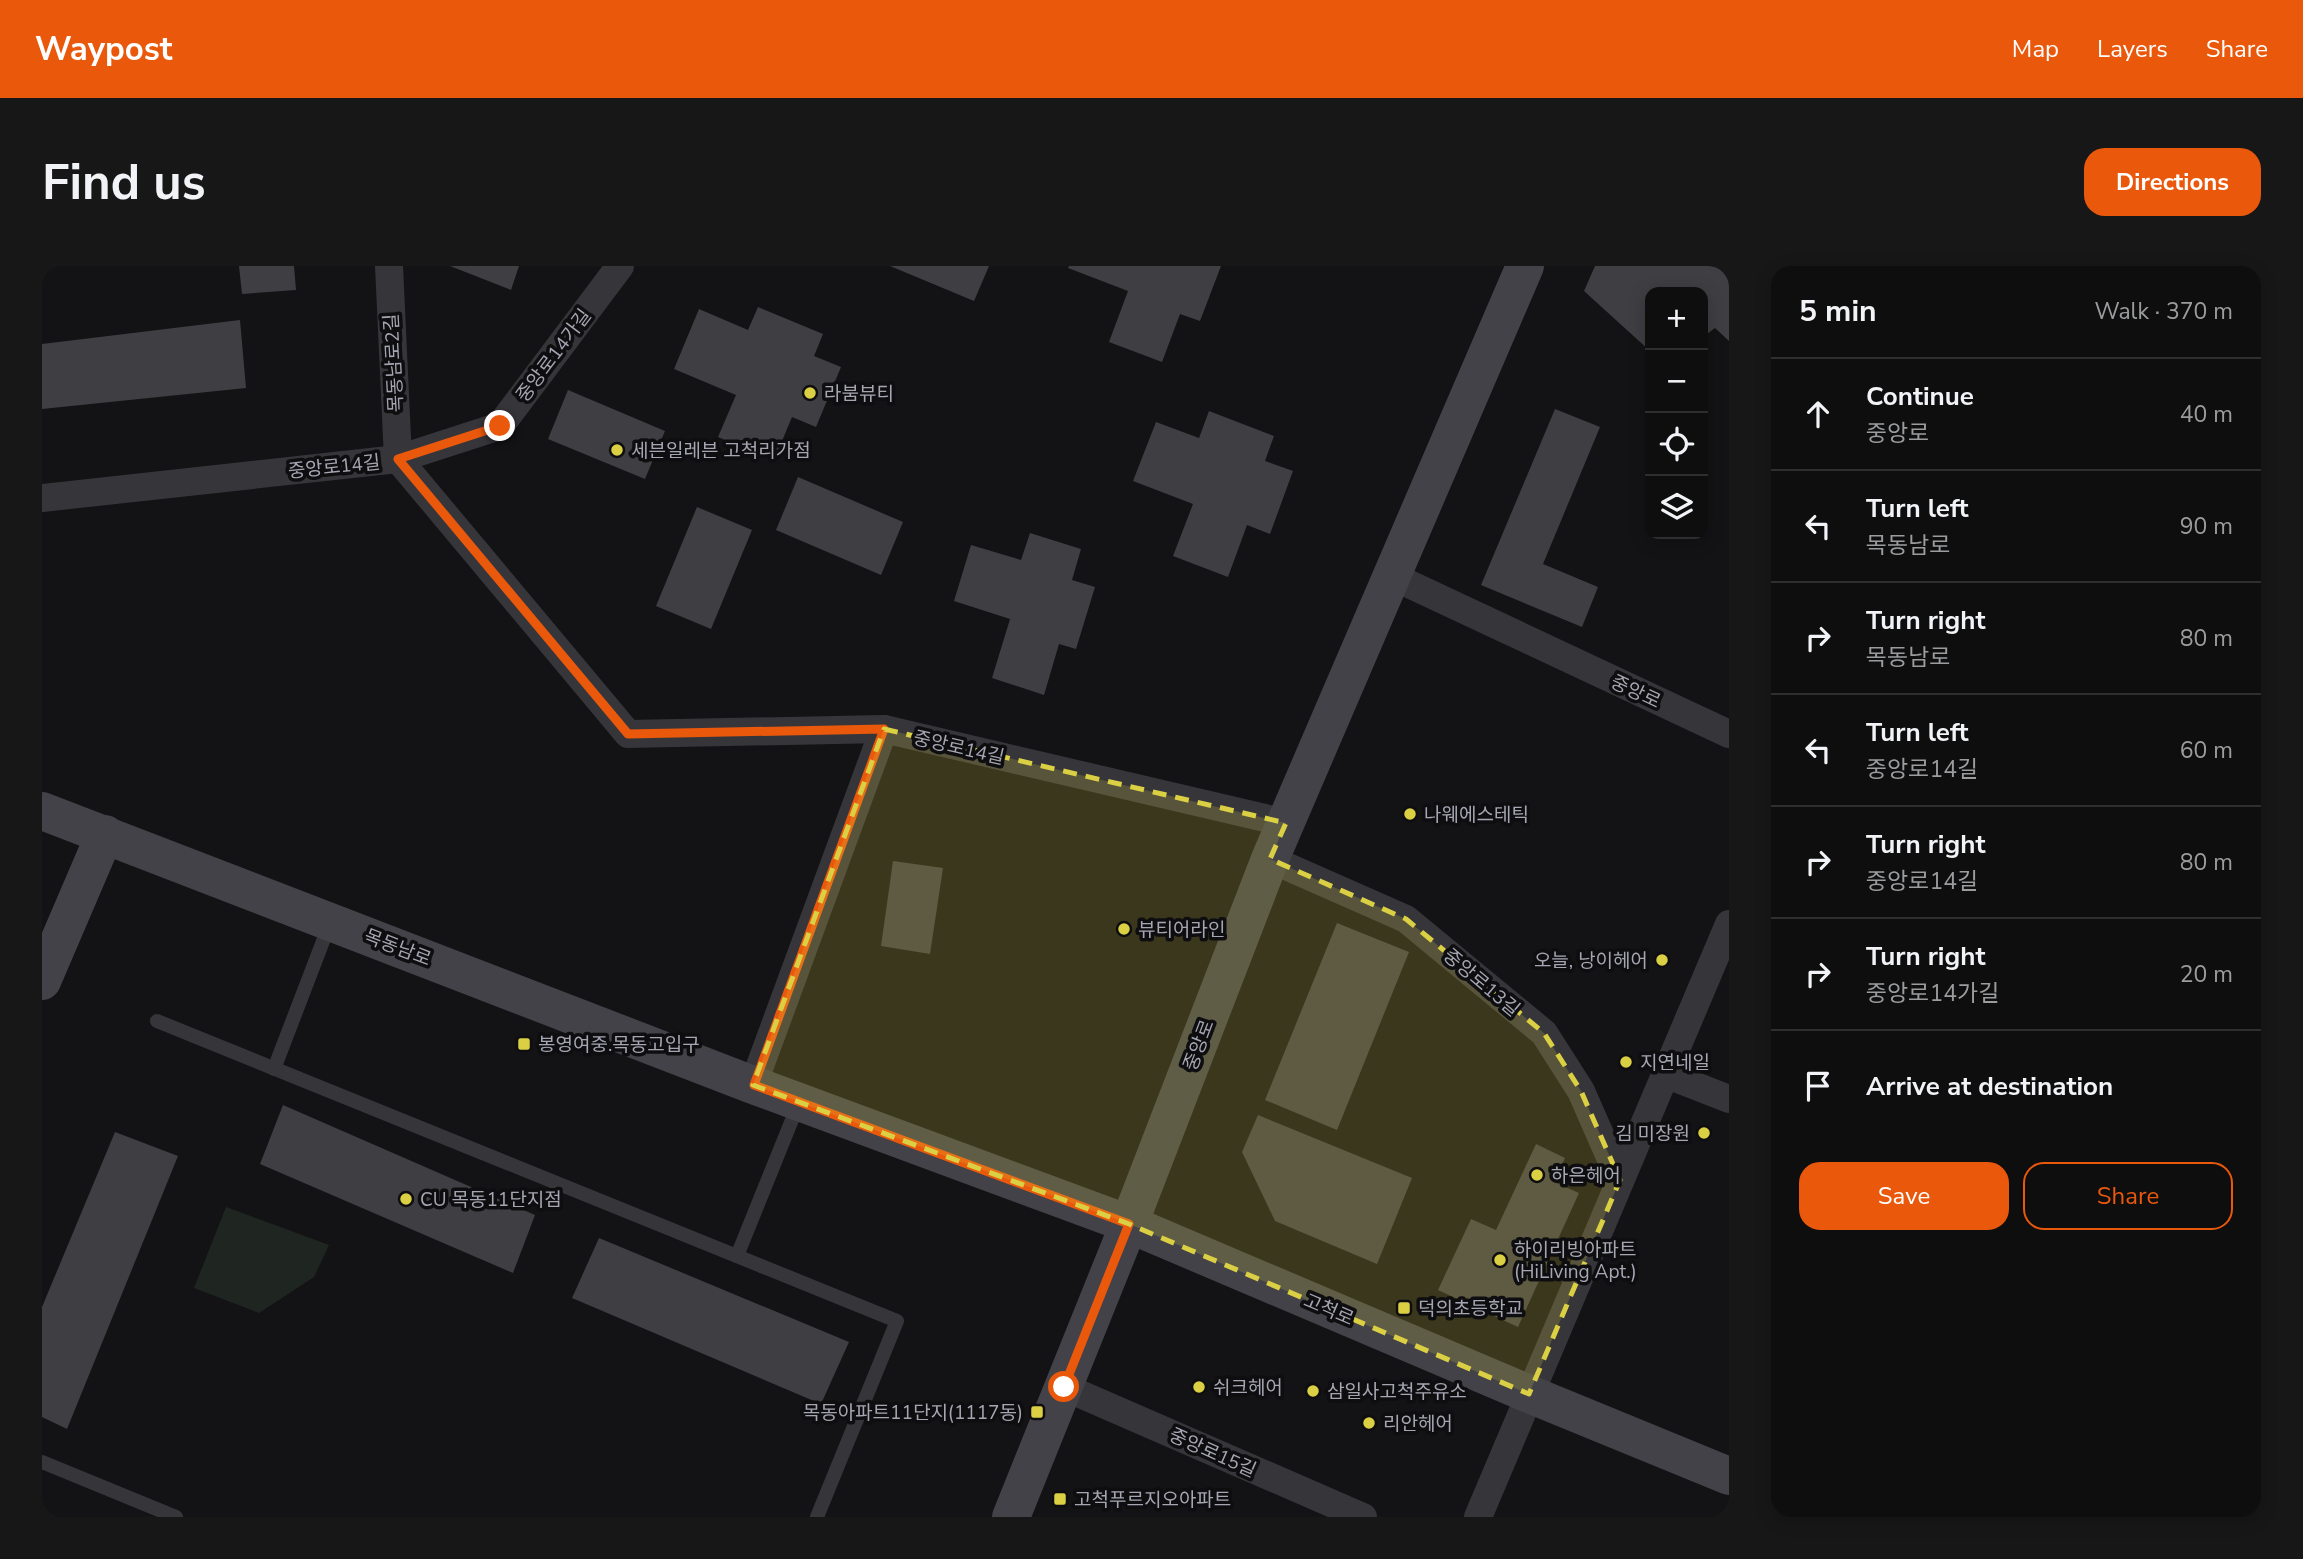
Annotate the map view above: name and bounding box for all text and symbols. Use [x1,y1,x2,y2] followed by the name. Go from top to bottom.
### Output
[35,27,172,72] text: Waypost
[2012,33,2059,65] text: Map
[2097,33,2168,65] text: Layers
[2206,33,2268,65] text: Share
[2084,148,2261,216] button: Directions
[42,149,206,216] text: Find us
[1645,287,1708,539] map controls
[1645,287,1708,350] button: +
[1799,291,1877,332] text: 5 min
[2094,296,2233,327] text: Walk · 370 m
[510,304,597,407] street label: 중앙로14가길
[378,313,410,413] street label: 목동남로2길
[1645,350,1708,413] button: −
[1866,379,1974,414] text: Continue
[824,381,894,407] place label: 라붐뷰티
[802,385,818,401] marker: 라붐뷰티
[1799,395,1837,433] icon: ahead
[2180,399,2233,430] text: 40 m
[484,410,515,441] route end
[1645,413,1708,476] button: locate
[1866,418,1929,449] text: 중앙로
[631,438,811,464] place label: 세븐일레븐 고척리가점
[609,442,625,458] marker: 세븐일레븐 고척리가점
[287,449,382,485] street label: 중앙로14길
[1645,476,1708,539] button: layers
[1866,491,1969,526] text: Turn left
[1799,507,1837,545] icon: left
[2180,511,2233,542] text: 90 m
[1866,530,1951,561] text: 목동남로
[1866,603,1985,638] text: Turn right
[1799,619,1837,657] icon: right
[2180,623,2233,654] text: 80 m
[1866,642,1951,673] text: 목동남로
[1606,669,1665,715] street label: 중앙로
[1866,715,1969,750] text: Turn left
[911,725,1007,771] street label: 중앙로14길
[1799,731,1837,769] icon: left
[2180,735,2233,766] text: 60 m
[1866,754,1978,785] text: 중앙로14길
[1424,802,1529,828] place label: 나웨에스테틱
[1402,806,1418,822] marker: 나웨에스테틱
[1866,827,1985,862] text: Turn right
[1799,843,1837,881] icon: right
[2180,847,2233,878] text: 80 m
[1866,866,1978,897] text: 중앙로14길
[1138,917,1225,943] place label: 뷰티어라인
[1116,921,1132,937] marker: 뷰티어라인
[360,923,435,973] street label: 목동남로
[1866,939,1985,974] text: Turn right
[1437,943,1525,1023] street label: 중앙로13길
[1534,948,1648,974] place label: 오늘, 낭이헤어
[1654,952,1670,968] marker: 오늘, 낭이헤어
[1799,955,1837,993] icon: right
[2180,959,2233,990] text: 20 m
[1866,978,1999,1009] text: 중앙로14가길
[1177,1016,1220,1075] street label: 중앙로
[538,1032,700,1058] place label: 봉영여중.목동고입구
[516,1036,532,1052] marker: 봉영여중.목동고입구
[1640,1050,1710,1076] place label: 지연네일
[1618,1054,1634,1070] marker: 지연네일
[1799,1067,1837,1105] icon: arrive
[1866,1069,2113,1104] text: Arrive at destination
[1615,1121,1690,1147] place label: 김 미장원
[1696,1125,1712,1141] marker: 김 미장원
[1799,1162,2009,1230] button: Save
[2023,1162,2233,1230] button: Share
[1551,1163,1621,1189] place label: 하은헤어
[1529,1167,1545,1183] marker: 하은헤어
[420,1187,562,1213] place label: CU 목동11단지점
[398,1191,414,1207] marker: CU 목동11단지점
[1514,1237,1637,1285] place label: 하이리빙아파트 (HiLiving Apt.)
[1492,1252,1508,1268] marker: 하이리빙아파트 (HiLiving Apt.)
[1299,1288,1358,1332] street label: 고척로
[1418,1296,1523,1322] place label: 덕의초등학교
[1396,1300,1412,1316] marker: 덕의초등학교
[1048,1371,1079,1402] route start
[1213,1375,1283,1401] place label: 쉬크헤어
[1191,1379,1207,1395] marker: 쉬크헤어
[1327,1379,1467,1405] place label: 삼일사고척주유소
[1305,1383,1321,1399] marker: 삼일사고척주유소
[803,1400,1023,1426] place label: 목동아파트11단지(1117동)
[1029,1404,1045,1420] marker: 목동아파트11단지(1117동)
[1383,1411,1453,1437] place label: 리안헤어
[1361,1415,1377,1431] marker: 리안헤어
[1165,1422,1260,1484] street label: 중앙로15길
[1074,1487,1231,1513] place label: 고척푸르지오아파트
[1052,1491,1068,1507] marker: 고척푸르지오아파트

